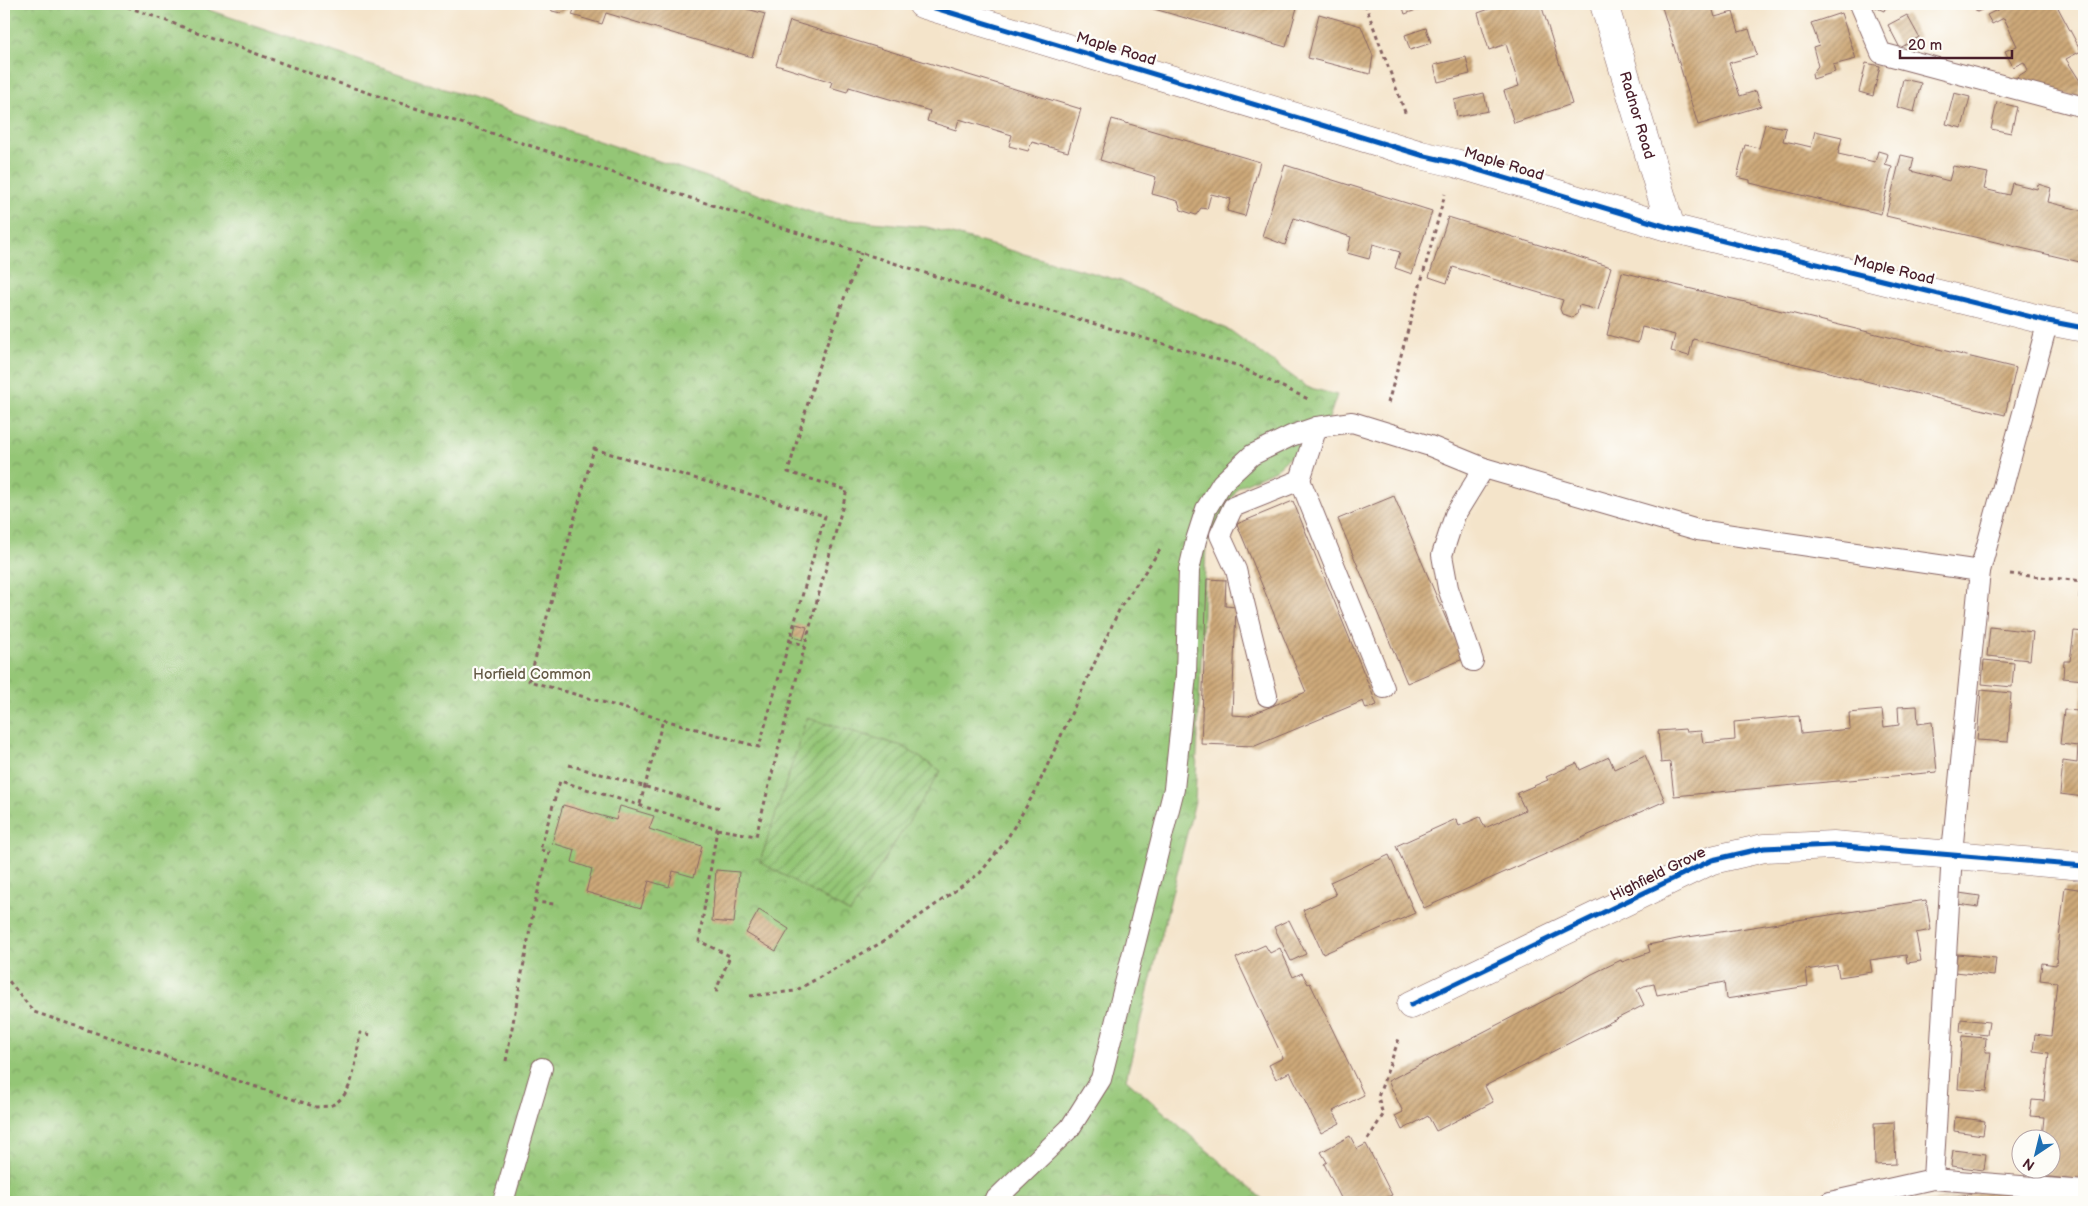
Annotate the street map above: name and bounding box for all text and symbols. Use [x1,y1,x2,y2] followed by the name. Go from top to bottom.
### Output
[1074,28,1158,70] street label: Maple Road
[1900,28,2013,60] scale bar
[1908,36,1942,55] text: 20 m
[1615,69,1659,161] street label: Radnor Road
[1462,143,1546,185] street label: Maple Road
[1852,251,1936,289] street label: Maple Road
[473,665,591,684] park label: Horfield Common
[1607,843,1709,905] street label: Highfield Grove
[2010,1128,2060,1178] north arrow
[2020,1154,2038,1174] text: N

